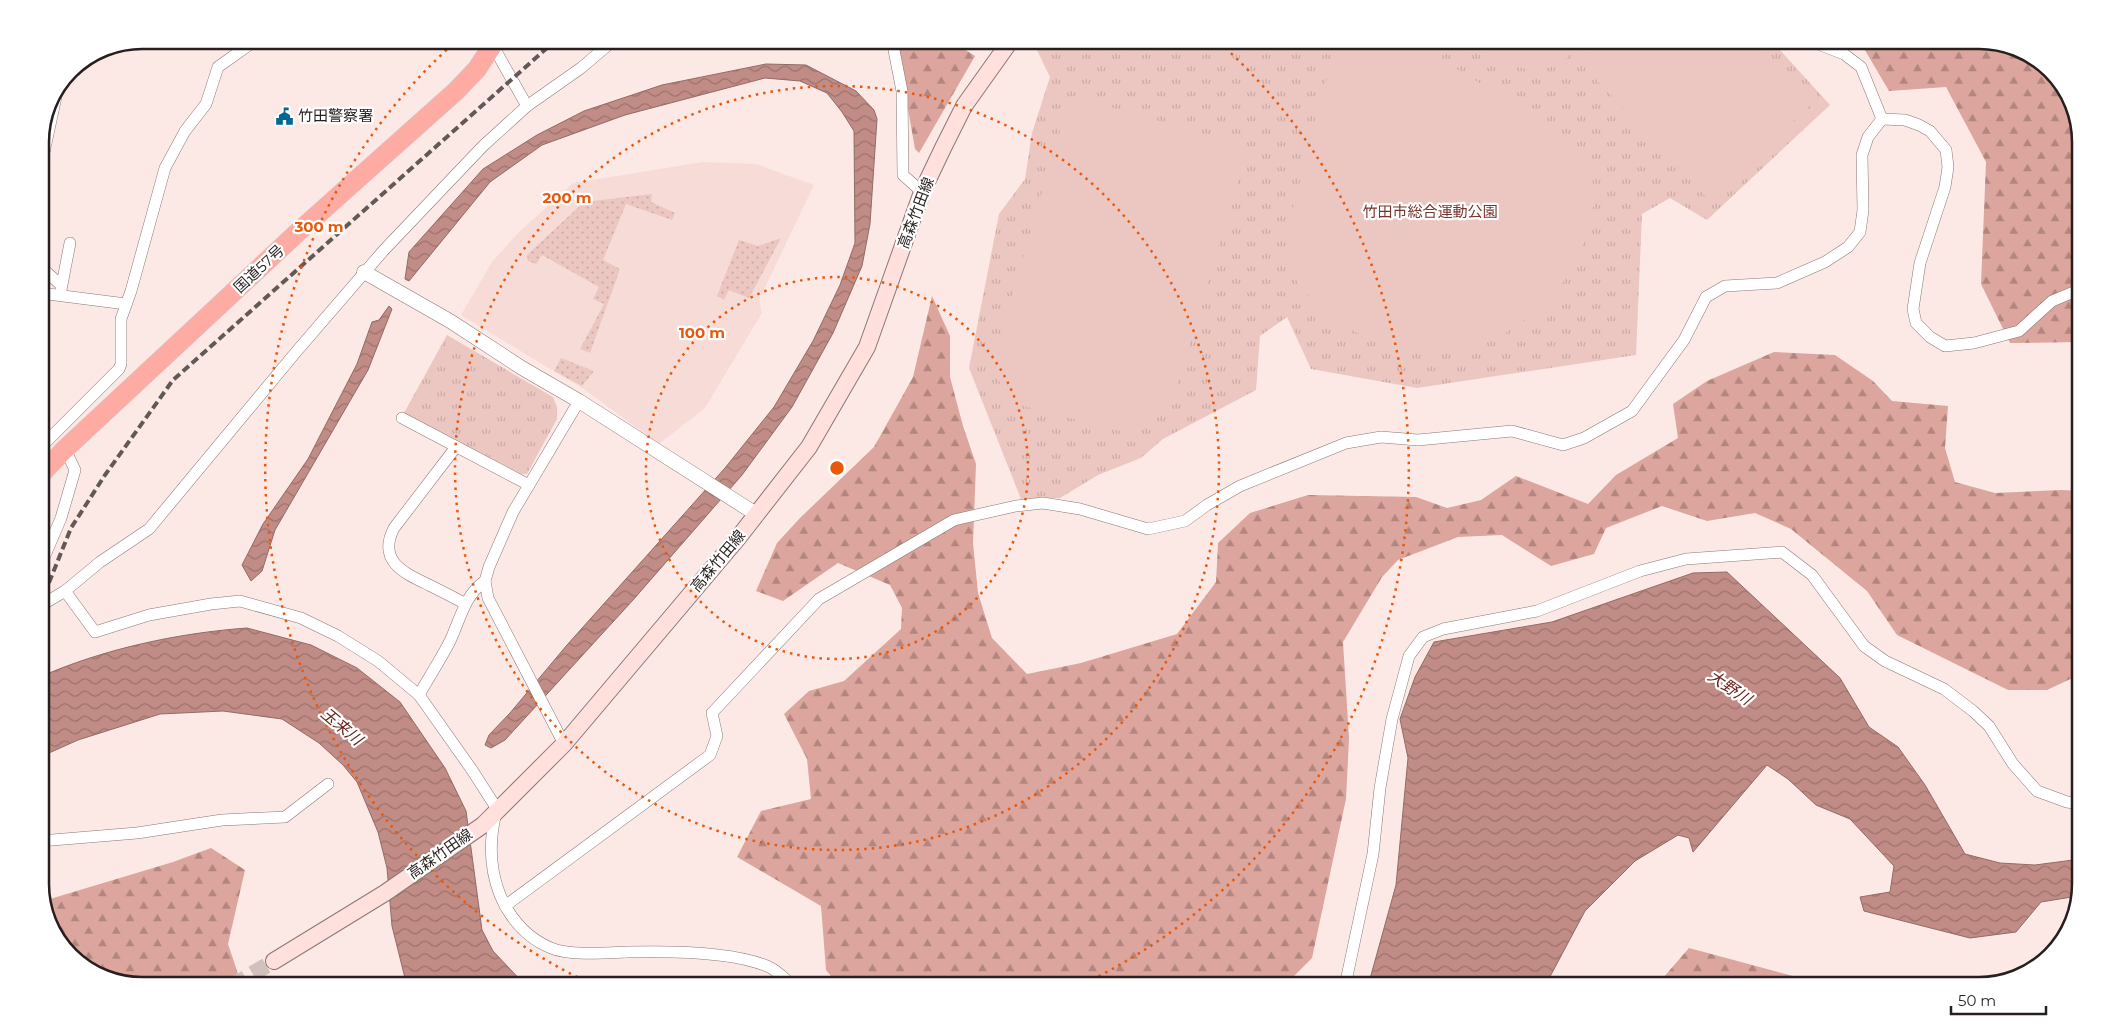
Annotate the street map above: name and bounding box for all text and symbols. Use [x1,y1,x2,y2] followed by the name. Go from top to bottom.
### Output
[274,106,294,126] public building icon: 竹田警察署
[298,106,373,125] place label: 竹田警察署
[893,174,938,251] street label: 高森竹田線
[542,188,592,207] text: 200 m
[1362,202,1498,221] park label: 竹田市総合運動公園
[293,217,344,236] text: 300 m
[229,241,288,297] street label: 国道57号
[679,323,725,342] text: 100 m
[828,459,846,477] centre of rings
[686,526,749,596] street label: 高森竹田線
[1705,666,1757,710] water label: 大野川
[317,704,368,750] water label: 玉来川
[404,824,476,883] street label: 高森竹田線
[1951,984,2046,1016] scale bar
[1958,991,1996,1010] text: 50 m

